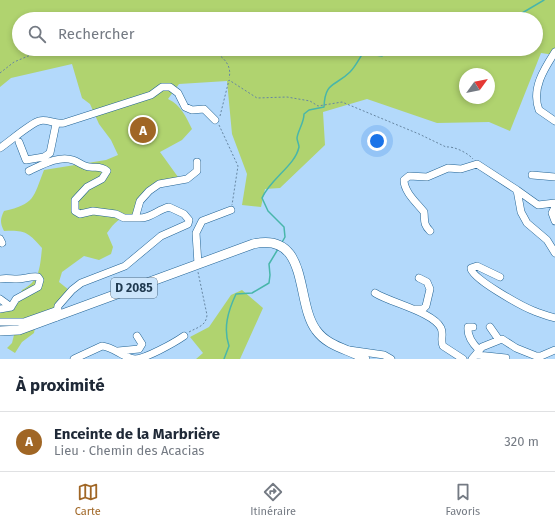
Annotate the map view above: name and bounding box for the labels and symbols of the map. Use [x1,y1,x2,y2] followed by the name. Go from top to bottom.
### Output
[459,68,495,104] north arrow
[130,115,156,145] pin: A
[367,131,387,151] your location
[111,278,157,298] road number: D 2085

